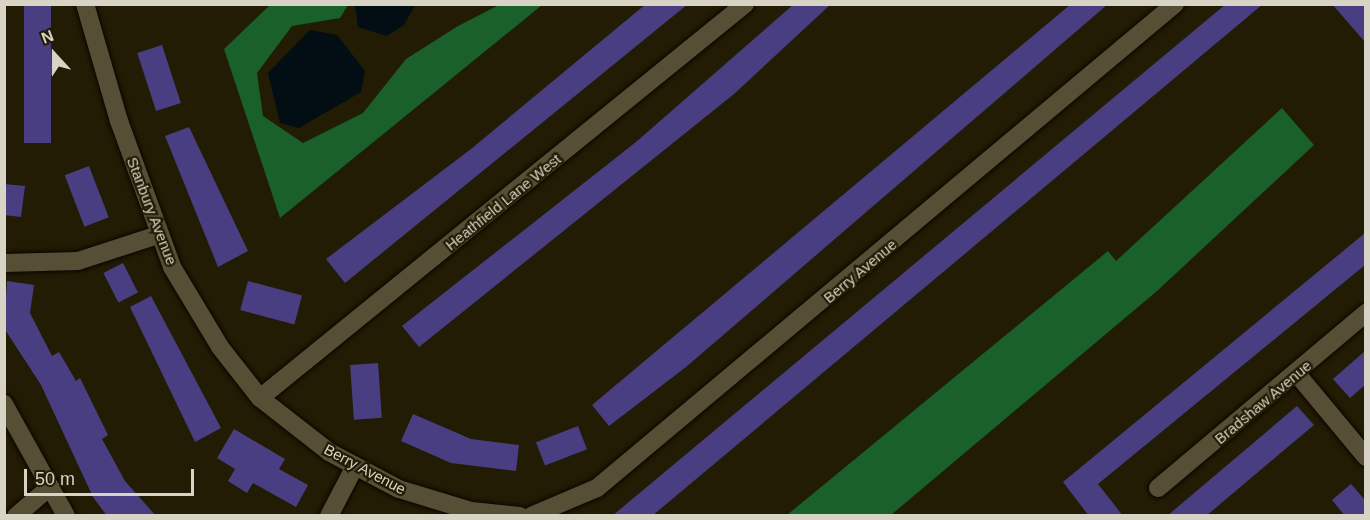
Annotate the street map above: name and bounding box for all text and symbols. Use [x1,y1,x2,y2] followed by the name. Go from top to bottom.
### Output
[24,24,84,84] north arrow
[39,27,56,47] text: N
[442,150,564,254] street label: Heathfield Lane West
[123,154,181,268] street label: Stanbury Avenue
[820,235,900,307] street label: Berry Avenue
[1211,356,1315,448] street label: Bradshaw Avenue
[321,440,409,498] street label: Berry Avenue
[27,457,196,495] scale bar
[35,469,75,489] text: 50 m

